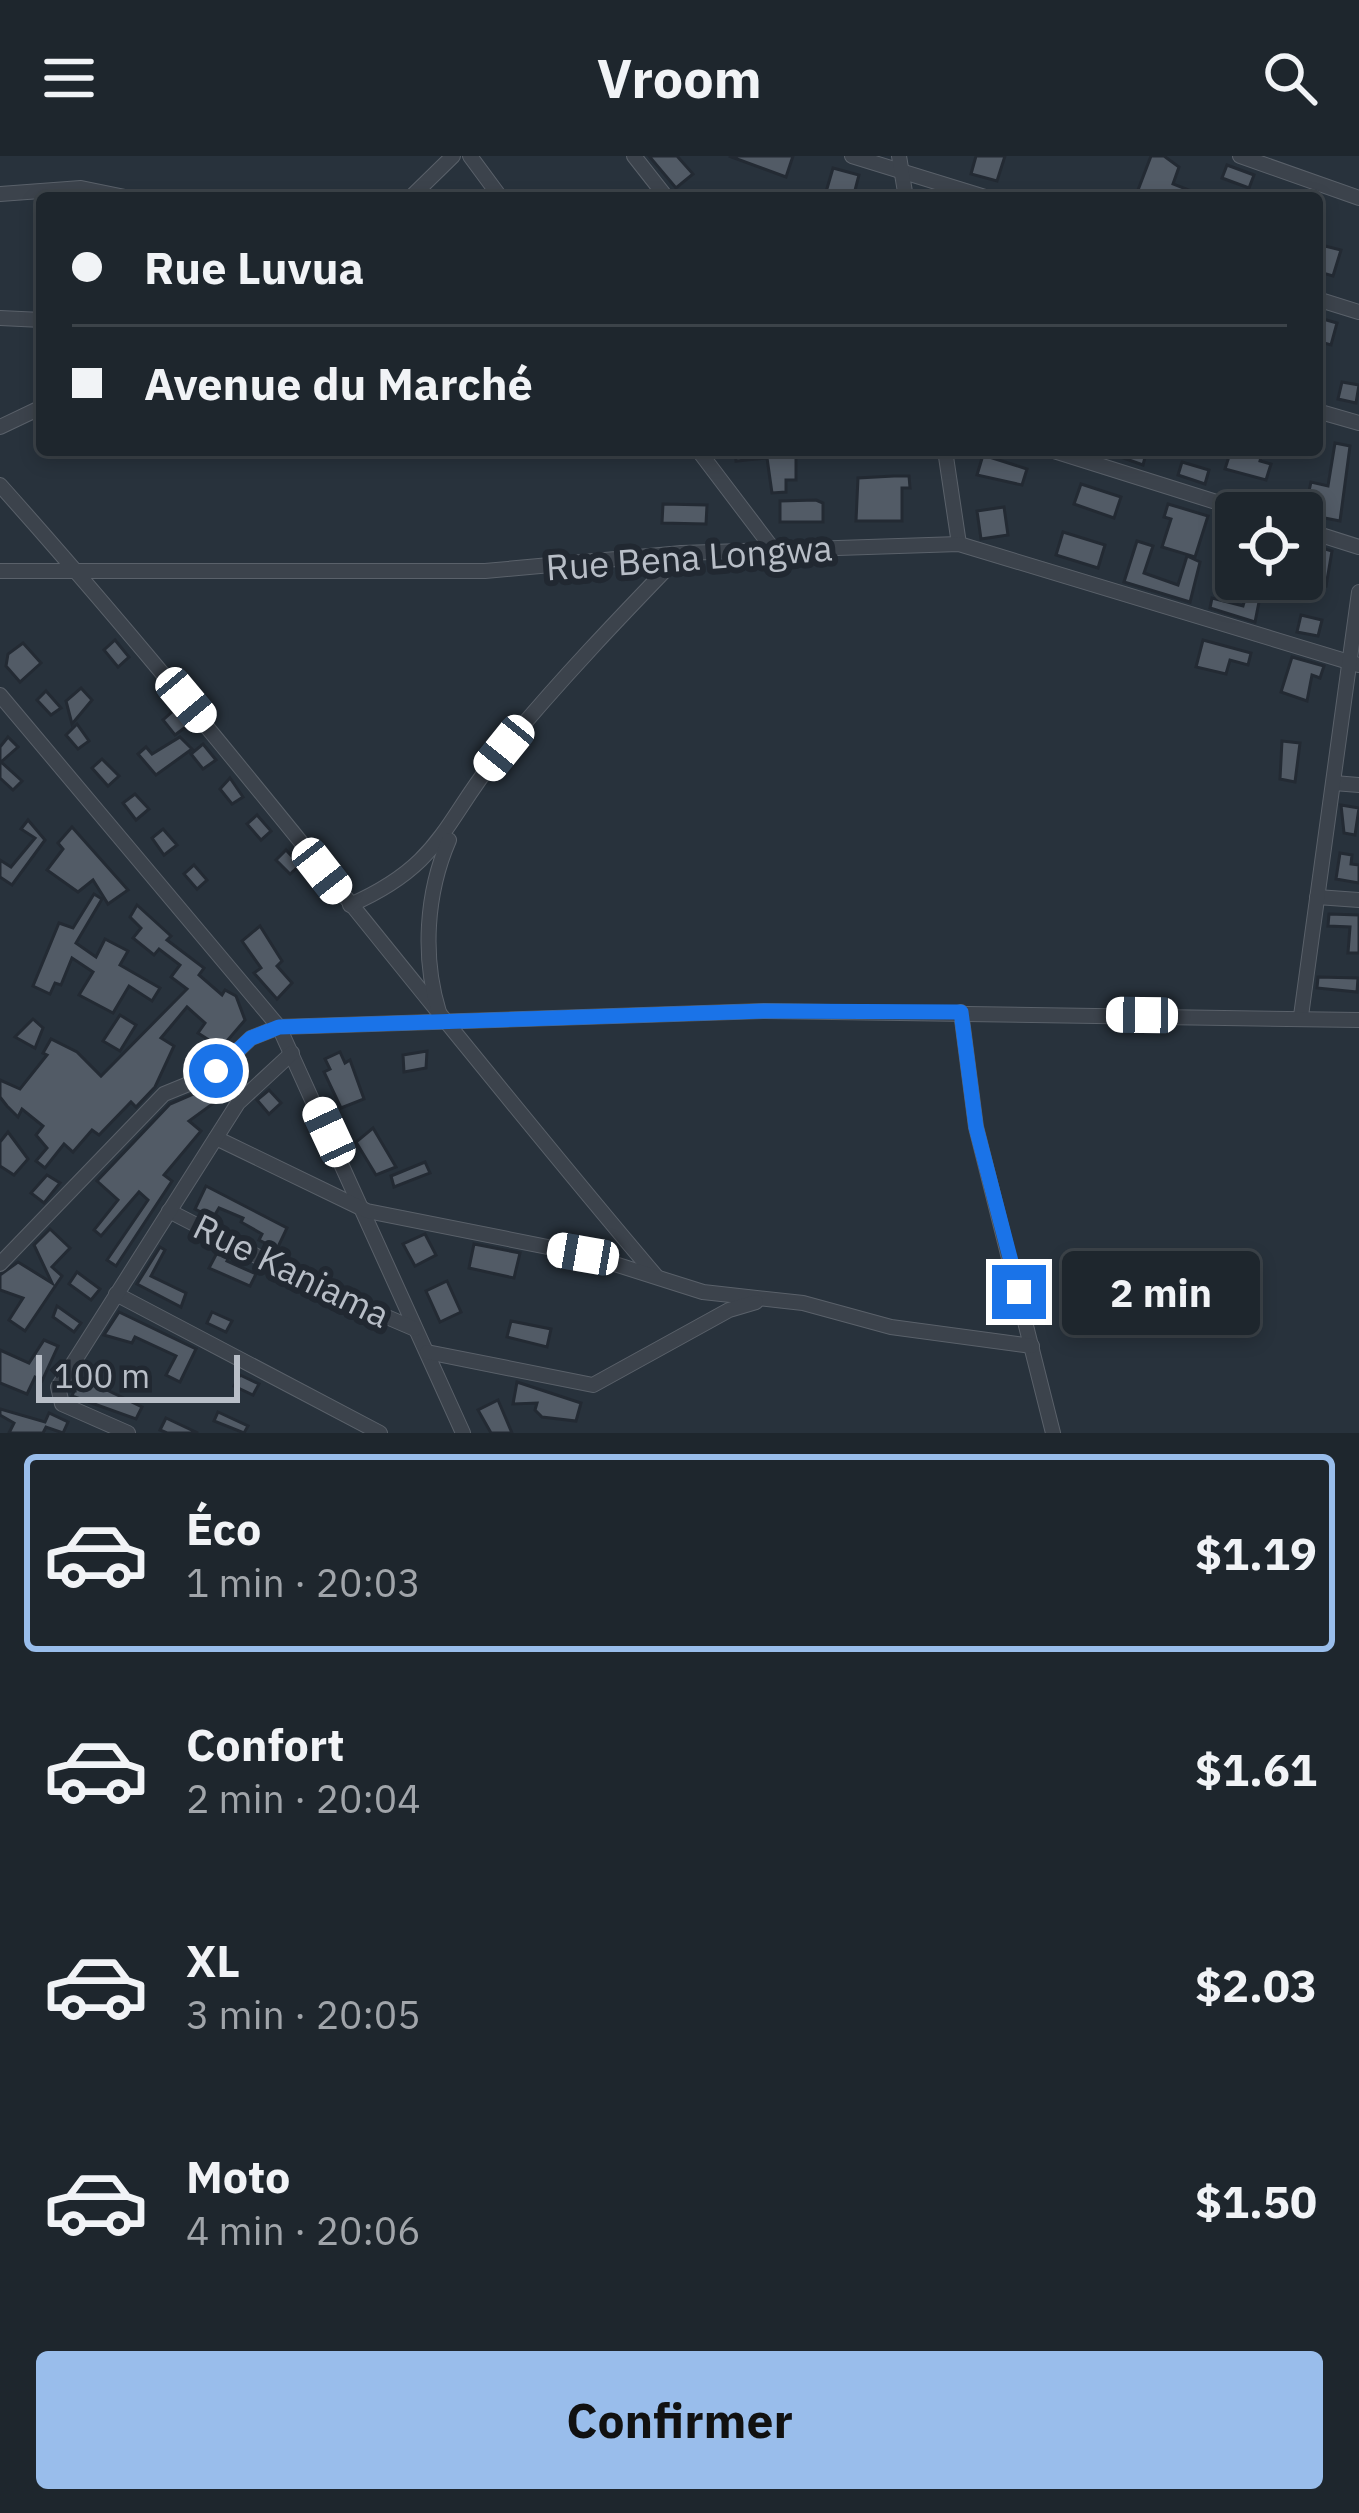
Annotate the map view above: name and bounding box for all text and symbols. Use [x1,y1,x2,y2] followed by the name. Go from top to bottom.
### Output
[597,43,762,113] text: Vroom
[36,45,102,111] icon: menu
[1257,45,1323,111] icon: search
[144,238,364,296] text: Rue Luvua
[144,354,533,412] text: Avenue du Marché
[1215,492,1323,600] map controls
[1215,492,1323,600] button: locate
[544,524,834,590] street label: Rue Bena Longwa
[149,661,223,739] car
[467,709,541,787] car
[286,832,358,910] car
[1106,996,1178,1034] car
[189,1044,243,1098] route start
[297,1092,361,1172] car
[186,1202,398,1338] street label: Rue Kaniama
[544,1230,622,1278] car
[1061,1250,1259,1334] callout: 2 min
[992,1265,1046,1319] route end
[1110,1267,1212,1318] text: 2 min
[36,1349,240,1402] scale bar
[54,1354,150,1397] text: 100 m
[42,1499,150,1607] icon: car
[186,1499,261,1557] text: Éco
[1195,1524,1317,1582] text: $1.19
[186,1557,421,1608] text: 1 min · 20:03
[42,1715,150,1823] icon: car
[186,1715,345,1773] text: Confort
[1195,1740,1317,1798] text: $1.61
[186,1773,421,1824] text: 2 min · 20:04
[42,1931,150,2039] icon: car
[186,1931,240,1989] text: XL
[1195,1956,1317,2014] text: $2.03
[186,1989,421,2040] text: 3 min · 20:05
[42,2147,150,2255] icon: car
[186,2147,290,2205] text: Moto
[1195,2172,1317,2230] text: $1.50
[186,2205,421,2256] text: 4 min · 20:06
[36,2351,1323,2489] button: Confirmer

